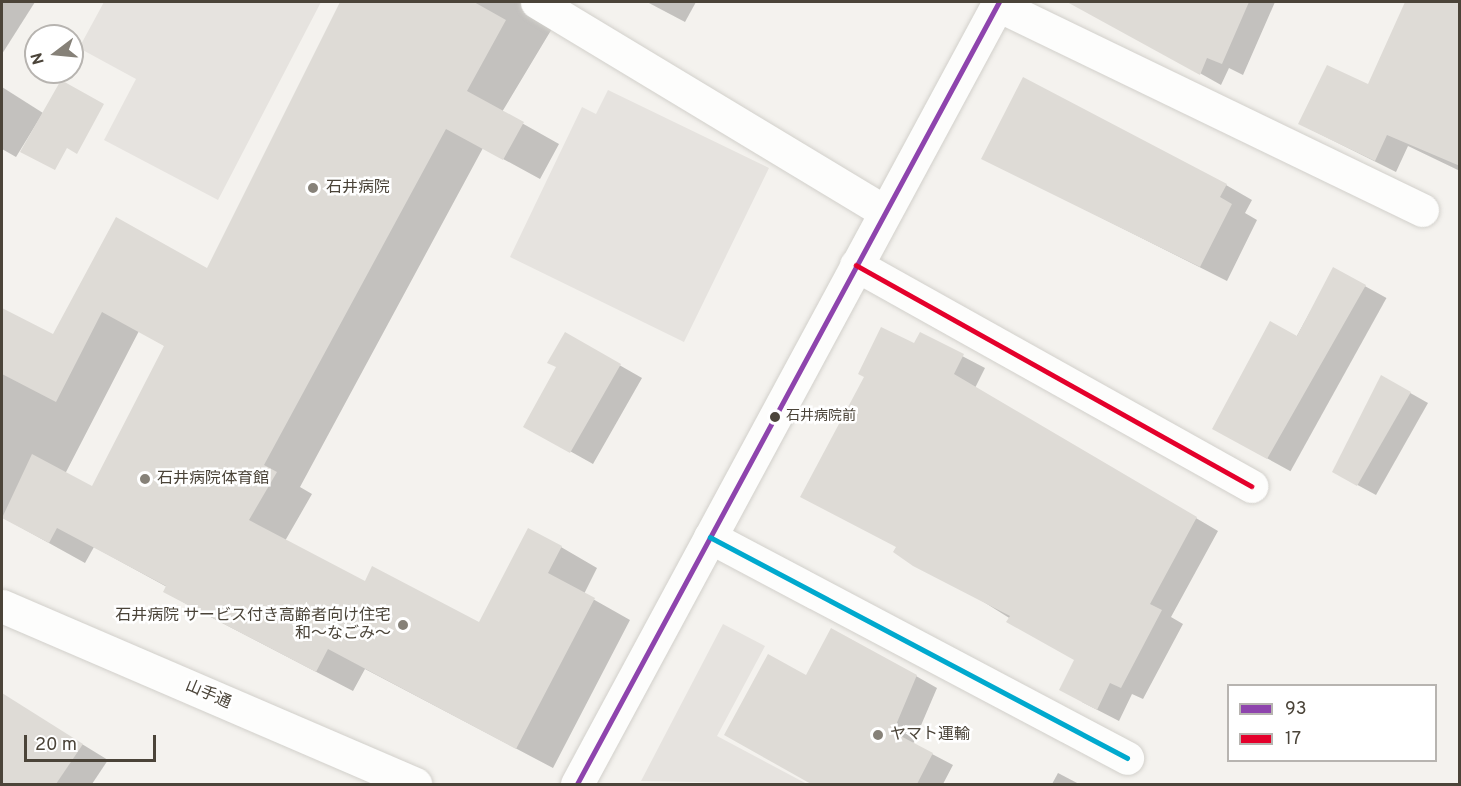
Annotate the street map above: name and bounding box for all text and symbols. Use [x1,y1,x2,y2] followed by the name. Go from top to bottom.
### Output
[24,24,84,84] north arrow
[27,50,50,67] text: N
[326,178,390,198] place label: 石井病院
[304,179,322,197] marker: 石井病院
[786,409,856,425] place label: 石井病院前
[769,411,781,423] marker: 石井病院前
[157,469,269,489] place label: 石井病院体育館
[138,472,152,486] marker: 石井病院体育館
[115,606,391,644] place label: 石井病院 サービス付き高齢者向け住宅 和～なごみ～
[396,618,410,632] marker: 石井病院 サービス付き高齢者向け住宅 和～なごみ～
[182,677,234,713] street label: 山手通
[1227,684,1437,762] legend
[1285,698,1307,721] text: 93
[27,723,159,761] scale bar
[890,725,970,745] place label: ヤマト運輸
[871,728,885,742] marker: ヤマト運輸
[1285,728,1301,751] text: 17
[35,734,77,757] text: 20 m

